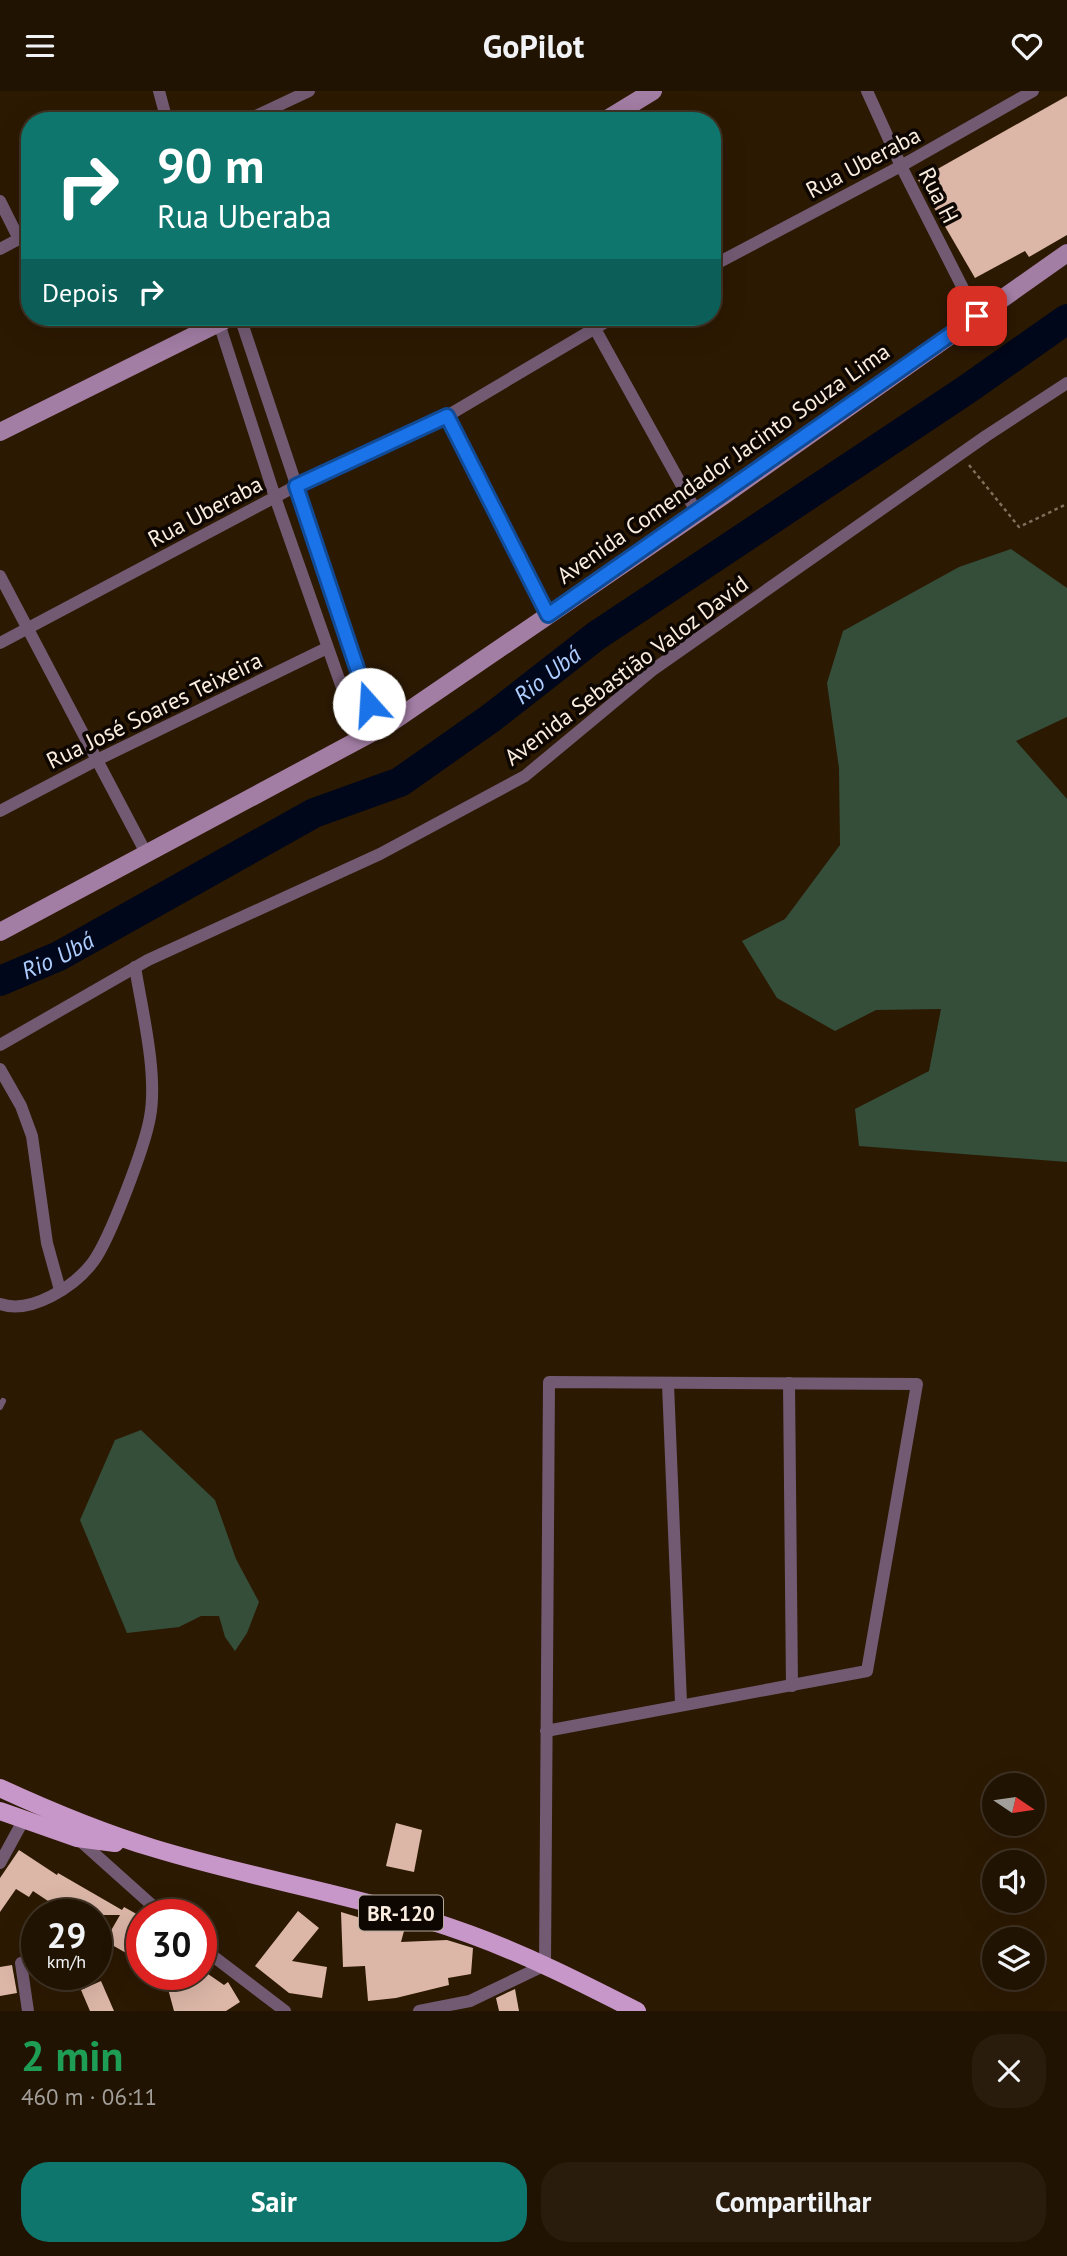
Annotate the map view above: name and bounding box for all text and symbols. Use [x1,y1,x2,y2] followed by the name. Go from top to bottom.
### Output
[483,25,584,67] text: GoPilot
[21,27,59,65] icon: menu
[1008,27,1046,65] icon: heart
[801,120,925,204] street label: Rua Uberaba
[157,133,264,197] text: 90 m
[42,140,133,231] icon: right
[913,162,965,228] street label: Rua H
[157,195,332,237] text: Rua Uberaba
[132,273,170,311] icon: right
[42,276,118,309] text: Depois
[947,286,1007,346] pin
[958,297,996,335] icon: arrive
[551,336,895,590] street label: Avenida Comendador Jacinto Souza Lima
[143,469,267,553] street label: Rua Uberaba
[498,569,754,771] street label: Avenida Sebastião Valoz David
[507,638,587,710] water label: Rio Ubá
[41,645,267,775] street label: Rua José Soares Teixeira
[332,667,406,741] position arrow
[17,924,99,986] water label: Rio Ubá
[982,1773,1045,1836] north arrow
[982,1773,1045,1990] map controls
[982,1850,1045,1913] button: sound
[359,1895,443,1931] road number: BR-120
[126,1899,217,1990] speed limit sign: 30
[47,1912,86,1958] text: 29
[982,1927,1045,1990] button: layers
[47,1950,86,1973] text: km/h
[21,2028,123,2083] text: 2 min
[972,2034,1046,2108] button: close
[21,2082,157,2111] text: 460 m · 06:11
[21,2162,527,2242] button: Sair
[541,2162,1046,2242] button: Compartilhar

